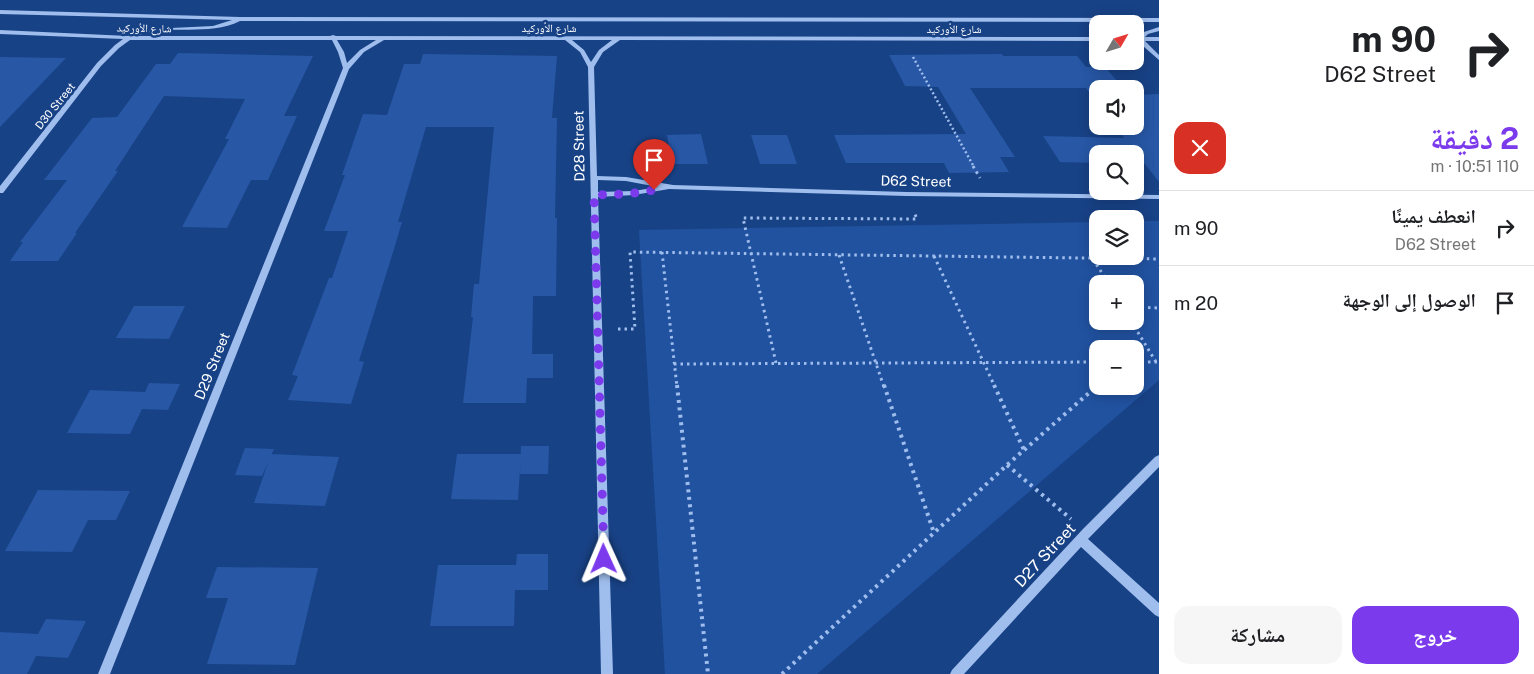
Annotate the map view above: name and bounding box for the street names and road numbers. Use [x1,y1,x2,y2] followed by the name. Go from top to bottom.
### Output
[116,22,172,35] street label: شارع الأوركيد
[521,22,577,35] street label: شارع الأوركيد
[926,23,982,36] street label: شارع الأوركيد
[33,80,77,132] street label: D30 Street
[570,110,588,182] street label: D28 Street
[880,172,952,190] street label: D62 Street
[191,330,233,402] street label: D29 Street
[1010,519,1080,591] street label: D27 Street

